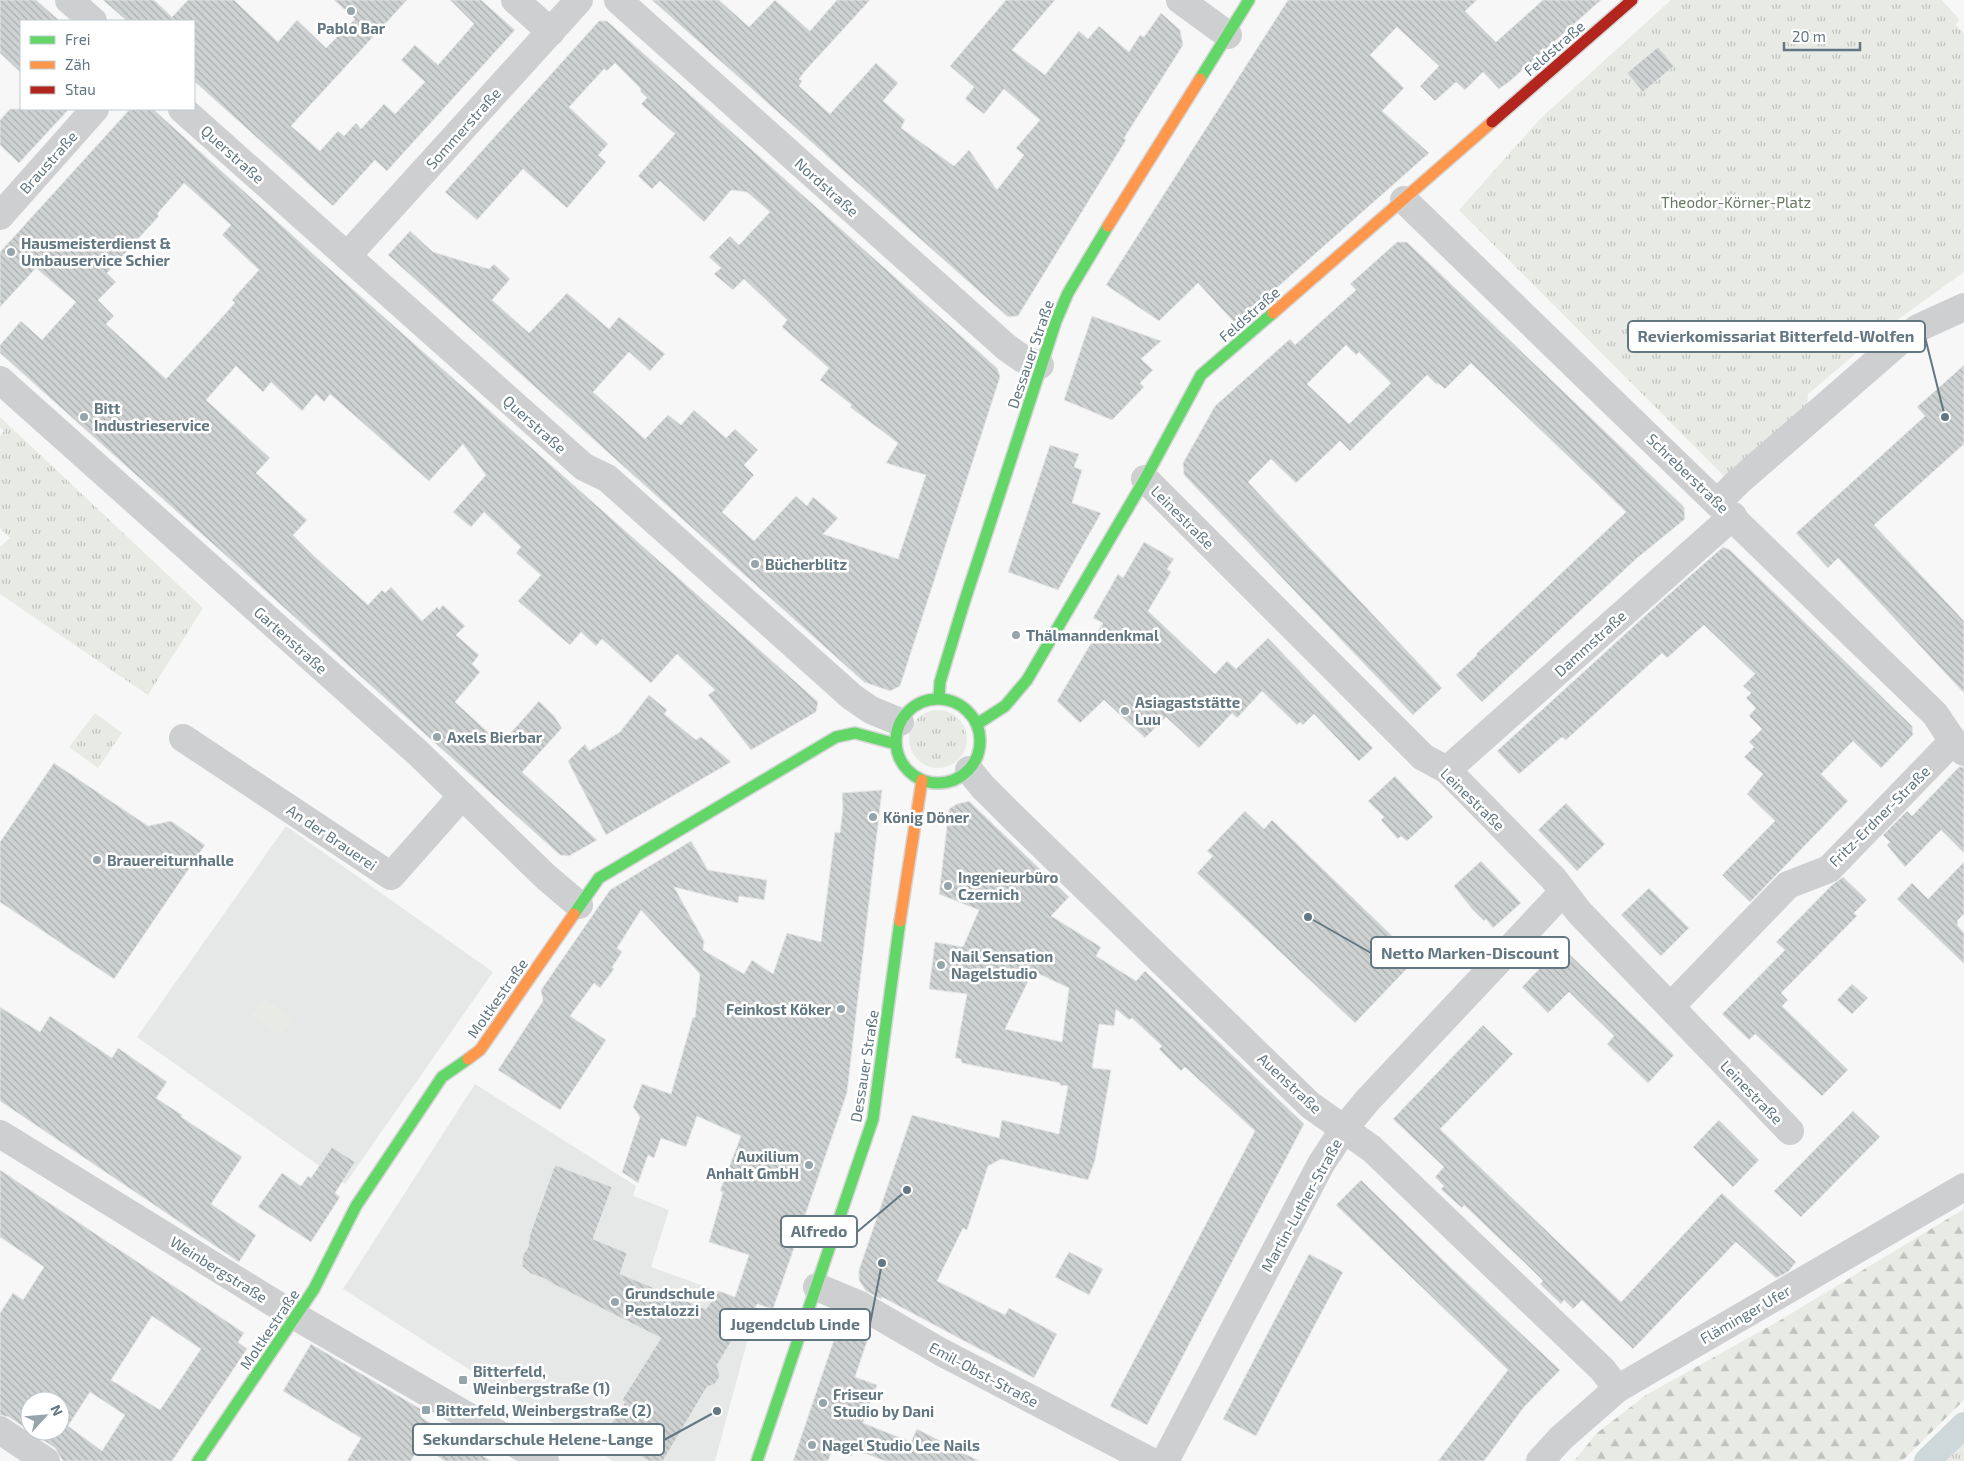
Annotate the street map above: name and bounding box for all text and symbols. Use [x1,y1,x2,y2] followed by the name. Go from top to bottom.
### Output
[345,5,357,17] marker: Pablo Bar
[1520,17,1588,79] street label: Feldstraße
[317,19,386,37] place label: Pablo Bar
[20,20,195,110] legend
[1784,20,1860,52] scale bar
[1792,27,1826,45] text: 20 m
[65,30,90,48] text: Frei
[65,55,90,73] text: Zäh
[65,80,96,98] text: Stau
[422,84,504,172] street label: Sommerstraße
[197,121,268,188] street label: Querstraße
[15,127,81,197] street label: Braustraße
[792,154,862,220] street label: Nordstraße
[1661,193,1811,211] park label: Theodor-Körner-Platz
[21,234,171,269] place label: Hausmeisterdienst & Umbauservice Schier
[5,246,17,258] marker: Hausmeisterdienst & Umbauservice Schier
[1215,283,1283,345] street label: Feldstraße
[1003,297,1057,411] street label: Dessauer Straße
[1628,321,1925,352] callout: Revierkomissariat Bitterfeld-Wolfen
[1638,326,1914,345] text: Revierkomissariat Bitterfeld-Wolfen
[499,391,570,458] street label: Querstraße
[94,399,210,434] place label: Bitt Industrieservice
[78,411,90,423] marker: Bitt Industrieservice
[1643,429,1733,517] street label: Schreberstraße
[1148,482,1218,552] street label: Leinestraße
[765,555,847,573] place label: Bücherblitz
[749,558,761,570] marker: Bücherblitz
[251,603,331,677] street label: Gartenstraße
[1550,606,1630,680] street label: Dammstraße
[1026,626,1159,644] place label: Thälmanndenkmal
[1010,629,1022,641] marker: Thälmanndenkmal
[1135,693,1240,728] place label: Asiagaststätte Luu
[1119,705,1131,717] marker: Asiagaststätte Luu
[447,728,543,746] place label: Axels Bierbar
[431,731,443,743] marker: Axels Bierbar
[1825,762,1933,870] street label: Fritz-Erdner-Straße
[1437,764,1509,834] street label: Leinestraße
[284,800,380,874] street label: An der Brauerei
[883,808,970,826] place label: König Döner
[867,811,879,823] marker: König Döner
[107,851,234,869] place label: Brauereiturnhalle
[91,854,103,866] marker: Brauereiturnhalle
[958,868,1058,903] place label: Ingenieurbüro Czernich
[942,880,954,892] marker: Ingenieurbüro Czernich
[1371,937,1569,968] callout: Netto Marken-Discount
[1381,943,1559,962] text: Netto Marken-Discount
[951,947,1053,982] place label: Nail Sensation Nagelstudio
[463,955,531,1041] street label: Moltkestraße
[935,959,947,971] marker: Nail Sensation Nagelstudio
[726,1000,832,1018] place label: Feinkost Köker
[835,1003,847,1015] marker: Feinkost Köker
[846,1008,882,1124] street label: Dessauer Straße
[1254,1049,1326,1117] street label: Auenstraße
[1717,1056,1787,1128] street label: Leinestraße
[1257,1135,1345,1275] street label: Martin-Luther-Straße
[706,1147,799,1182] place label: Auxilium Anhalt GmbH
[803,1159,815,1171] marker: Auxilium Anhalt GmbH
[781,1216,857,1247] callout: Alfredo
[791,1221,847,1240] text: Alfredo
[167,1232,271,1306] street label: Weinbergstraße
[1697,1281,1793,1347] street label: Fläminger Ufer
[625,1284,715,1319] place label: Grundschule Pestalozzi
[236,1285,302,1373] street label: Moltkestraße
[609,1296,621,1308] marker: Grundschule Pestalozzi
[720,1309,870,1340] callout: Jugendclub Linde
[730,1314,860,1333] text: Jugendclub Linde
[926,1338,1042,1410] street label: Emil-Obst-Straße
[473,1362,610,1397] place label: Bitterfeld, Weinbergstraße (1)
[457,1374,469,1386] marker: Bitterfeld, Weinbergstraße (1)
[833,1385,934,1421] place label: Friseur Studio by Dani
[20,1391,70,1441] north arrow
[817,1397,829,1409] marker: Friseur Studio by Dani
[436,1401,651,1419] place label: Bitterfeld, Weinbergstraße (2)
[47,1402,67,1418] text: N
[420,1404,432,1416] marker: Bitterfeld, Weinbergstraße (2)
[413,1424,664,1455] callout: Sekundarschule Helene-Lange
[423,1429,653,1448] text: Sekundarschule Helene-Lange
[822,1436,980,1454] place label: Nagel Studio Lee Nails
[806,1439,818,1451] marker: Nagel Studio Lee Nails

